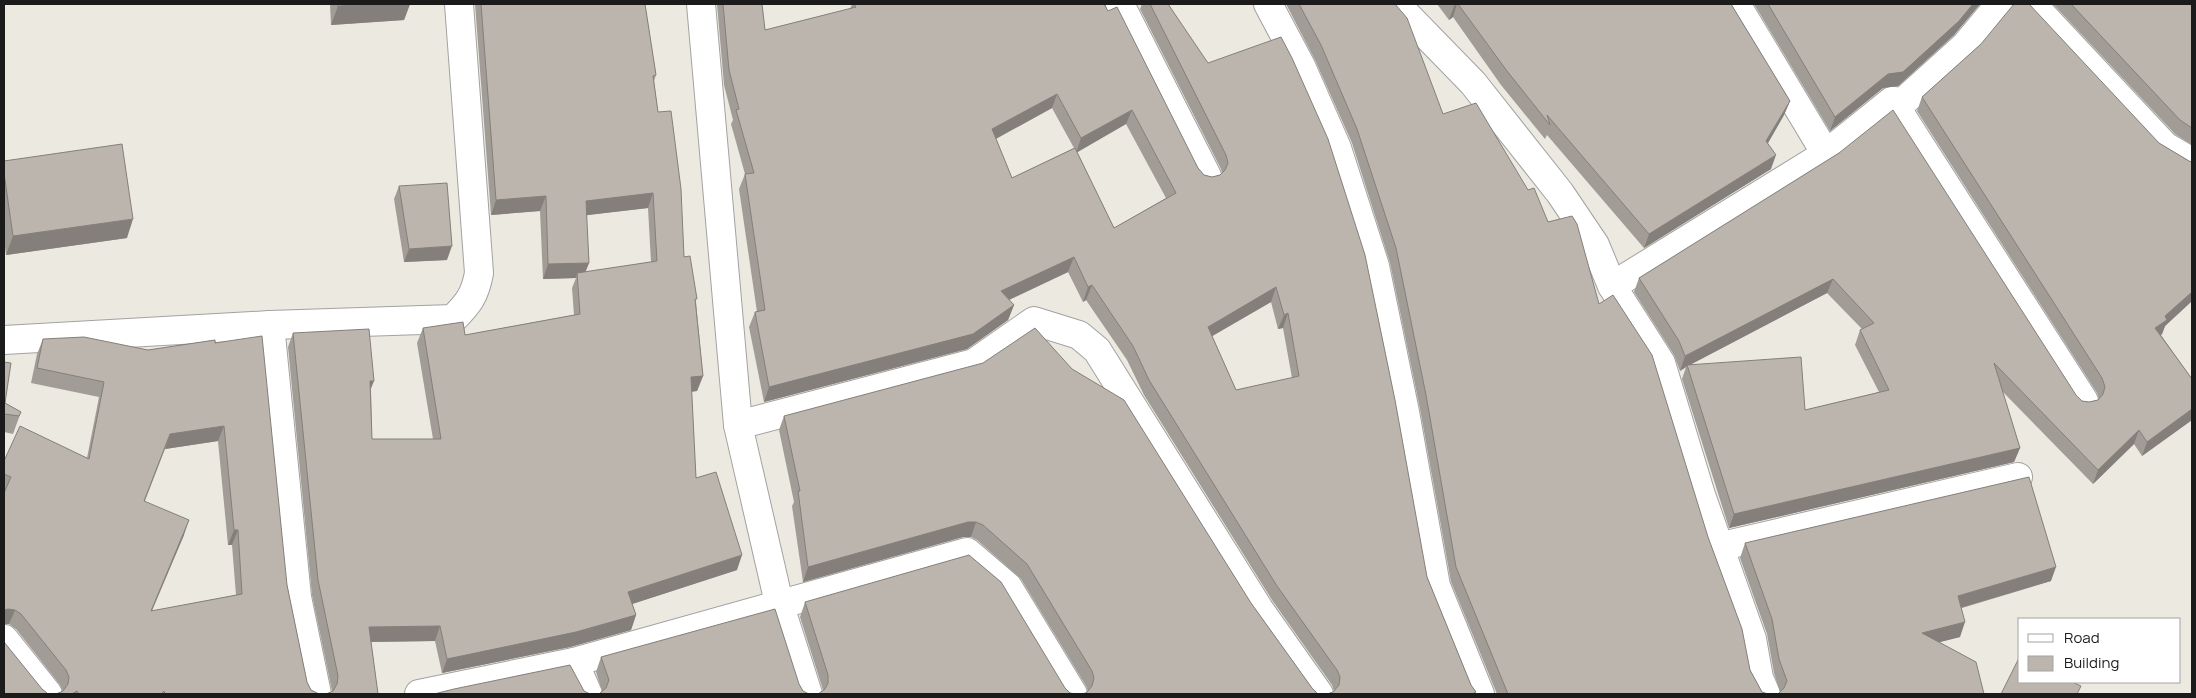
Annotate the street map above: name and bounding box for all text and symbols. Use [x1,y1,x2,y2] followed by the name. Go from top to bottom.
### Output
[2018,618,2181,683] legend
[2064,627,2100,648] text: Road
[2064,652,2119,673] text: Building

